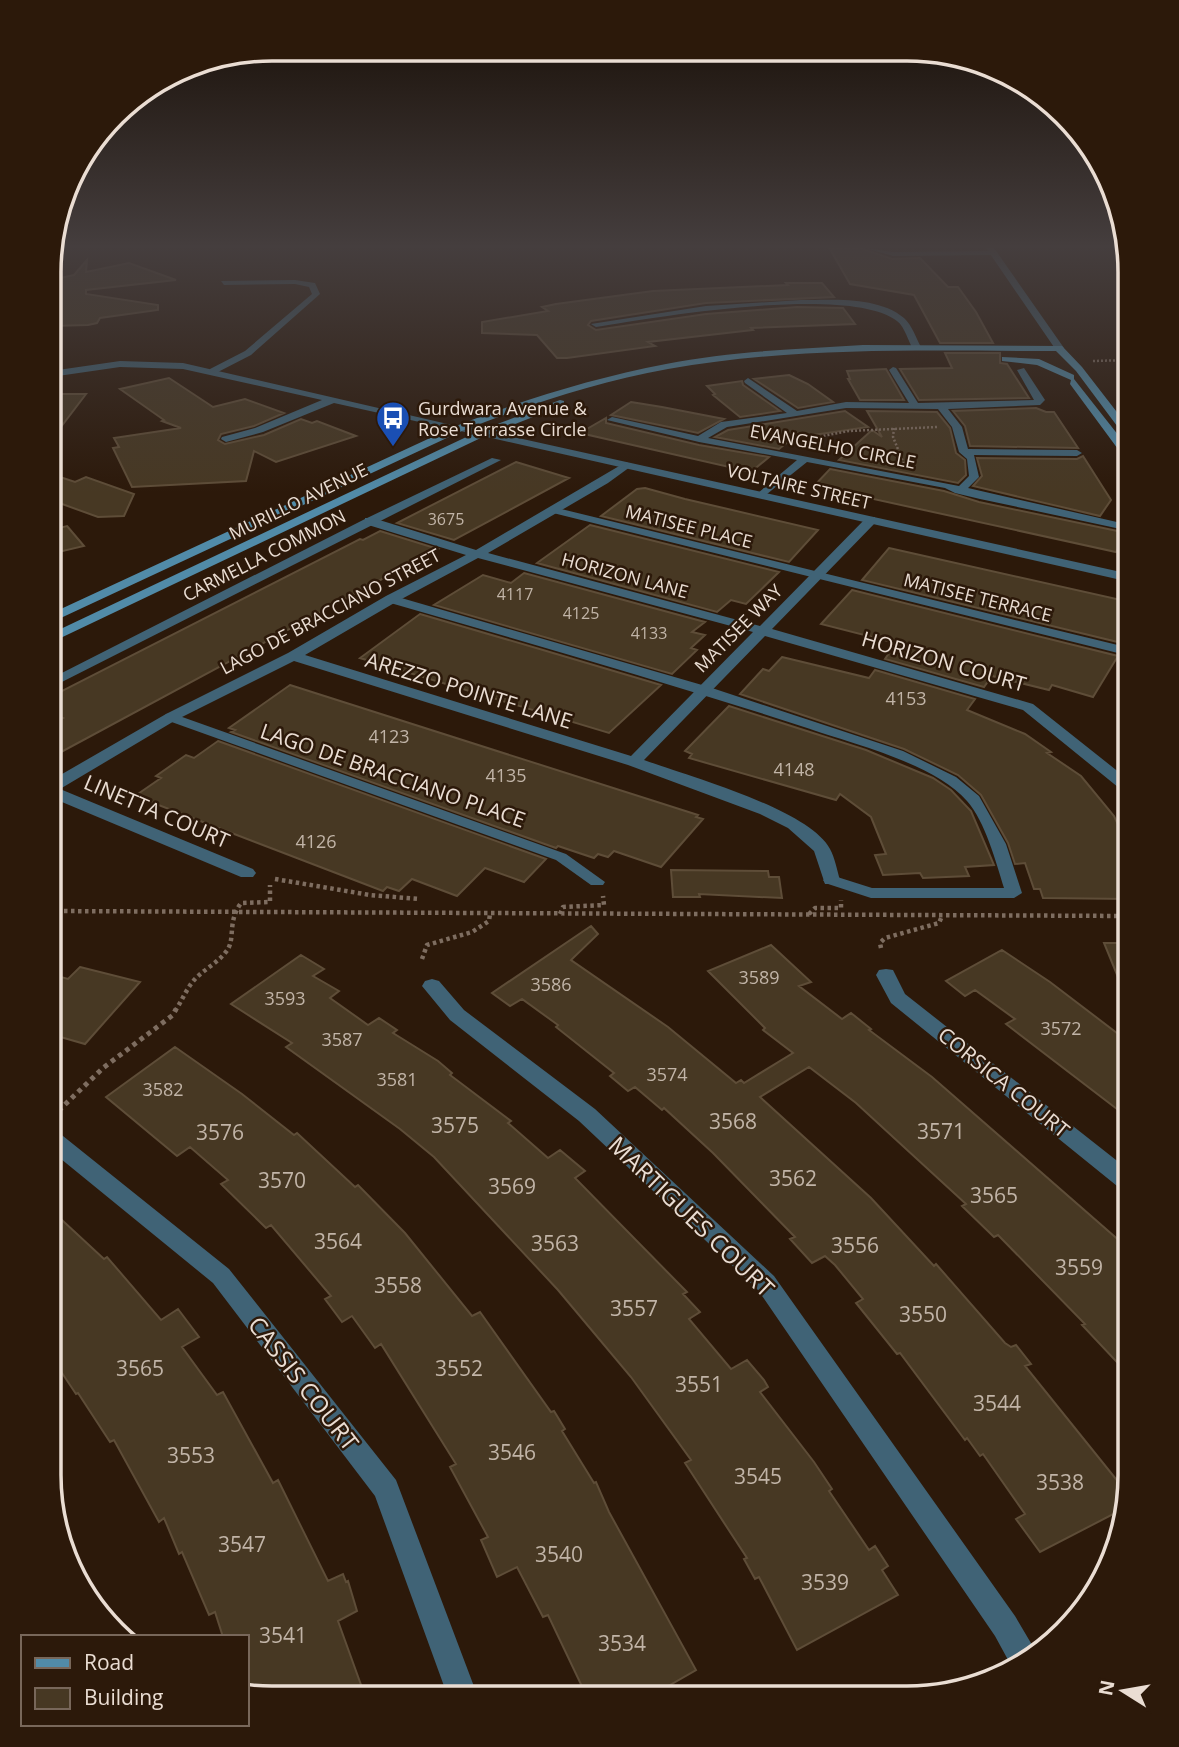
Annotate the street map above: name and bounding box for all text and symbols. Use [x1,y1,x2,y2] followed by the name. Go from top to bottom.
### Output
[418,396,588,441] place label: Gurdwara Avenue & Rose Terrasse Circle
[374,399,412,448] bus stop icon: Gurdwara Avenue & Rose Terrasse Circle
[748,418,918,474] street label: EVANGELHO CIRCLE
[225,457,371,545] street label: MURILLO AVENUE
[725,458,873,514] street label: VOLTAIRE STREET
[623,499,755,553] street label: MATISEE PLACE
[178,503,350,607] street label: CARMELLA COMMON
[428,508,464,530] house number: 3675
[216,542,445,679] street label: LAGO DE BRACCIANO STREET
[559,547,691,603] street label: HORIZON LANE
[901,567,1055,627] street label: MATISEE TERRACE
[689,578,788,677] street label: MATISEE WAY
[497,583,533,605] house number: 4117
[563,602,599,624] house number: 4125
[631,622,667,644] house number: 4133
[859,624,1030,698] street label: HORIZON COURT
[362,645,576,735] street label: AREZZO POINTE LANE
[885,686,927,710] house number: 4153
[257,716,529,834] street label: LAGO DE BRACCIANO PLACE
[368,724,410,748] house number: 4123
[773,757,815,781] house number: 4148
[485,763,527,787] house number: 4135
[80,768,234,854] street label: LINETTA COURT
[295,829,337,853] house number: 4126
[738,965,780,989] house number: 3589
[530,972,572,996] house number: 3586
[264,986,306,1010] house number: 3593
[1040,1016,1082,1040] house number: 3572
[933,1020,1076,1144] street label: CORSICA COURT
[321,1027,363,1051] house number: 3587
[646,1062,688,1086] house number: 3574
[376,1067,418,1091] house number: 3581
[142,1077,184,1101] house number: 3582
[709,1107,757,1135] house number: 3568
[431,1111,479,1139] house number: 3575
[917,1117,965,1145] house number: 3571
[196,1118,244,1146] house number: 3576
[602,1128,782,1304] street label: MARTIGUES COURT
[769,1164,817,1192] house number: 3562
[258,1166,306,1194] house number: 3570
[488,1172,536,1200] house number: 3569
[970,1181,1018,1209] house number: 3565
[314,1227,362,1255] house number: 3564
[531,1229,579,1257] house number: 3563
[831,1231,879,1259] house number: 3556
[1055,1253,1103,1281] house number: 3559
[374,1271,422,1299] house number: 3558
[610,1294,658,1322] house number: 3557
[899,1300,947,1328] house number: 3550
[241,1309,367,1457] street label: CASSIS COURT
[116,1354,164,1382] house number: 3565
[435,1354,483,1382] house number: 3552
[675,1370,723,1398] house number: 3551
[973,1389,1021,1417] house number: 3544
[488,1438,536,1466] house number: 3546
[167,1441,215,1469] house number: 3553
[734,1462,782,1490] house number: 3545
[1036,1468,1084,1496] house number: 3538
[218,1530,266,1558] house number: 3547
[535,1540,583,1568] house number: 3540
[801,1568,849,1596] house number: 3539
[259,1621,307,1649] house number: 3541
[598,1629,646,1657] house number: 3534
[21,1635,248,1726] legend
[84,1648,134,1676] text: Road
[1088,1656,1158,1726] north arrow
[1092,1678,1121,1698] text: N
[84,1683,163,1711] text: Building

